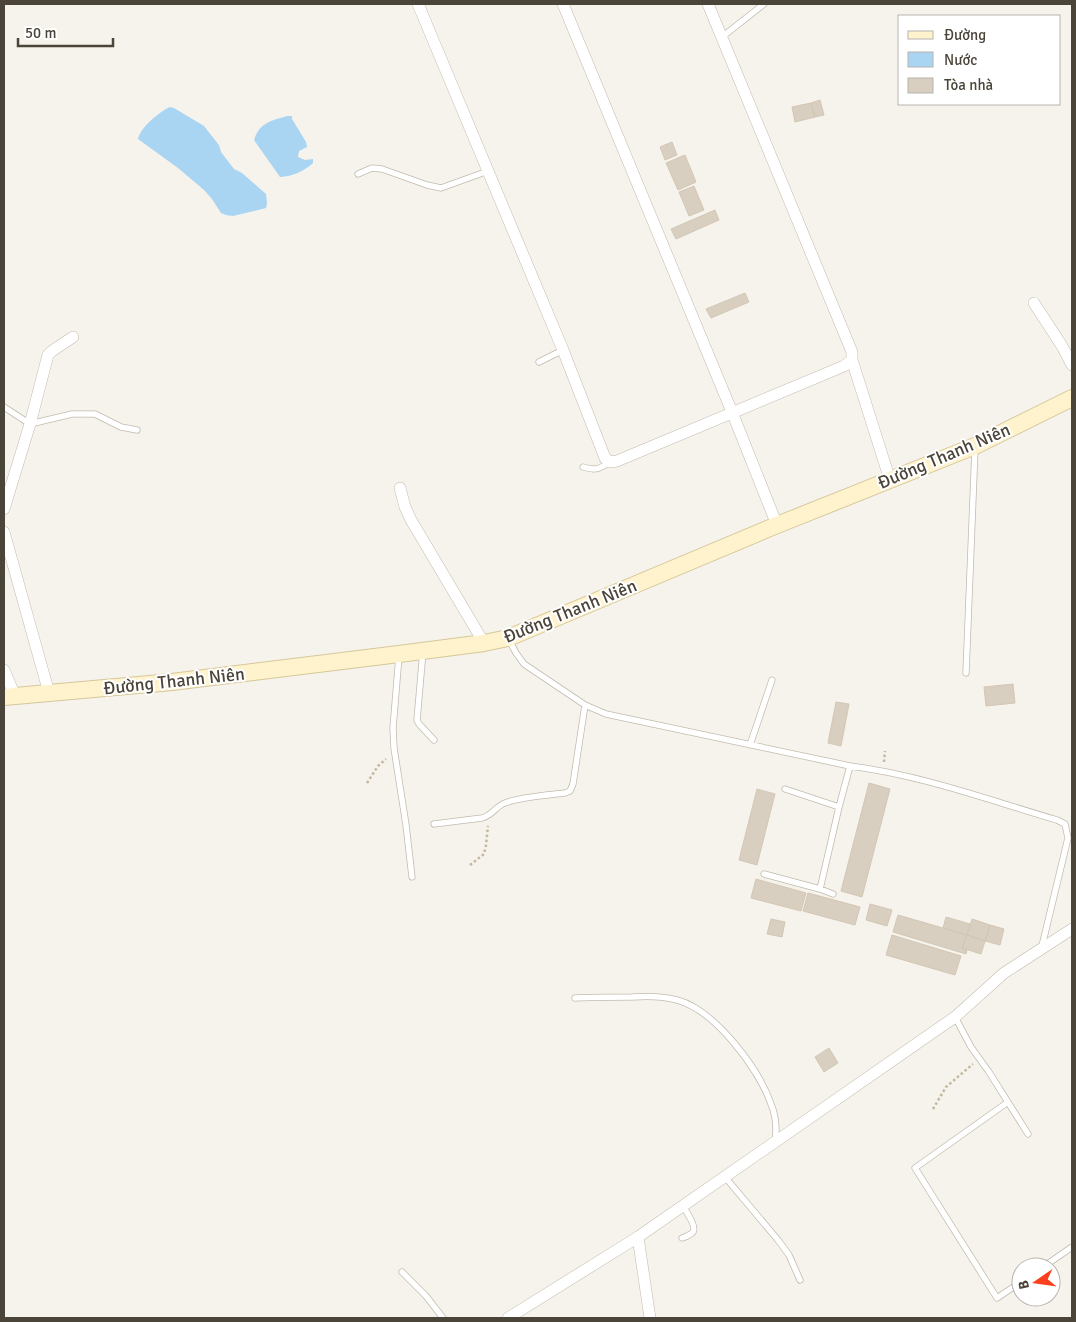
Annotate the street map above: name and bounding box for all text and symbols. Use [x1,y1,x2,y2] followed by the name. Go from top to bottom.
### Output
[18,15,112,47] scale bar
[898,15,1061,105] legend
[25,24,56,42] text: 50 m
[944,26,986,44] text: Đường
[944,51,977,69] text: Nước
[944,76,993,94] text: Tòa nhà
[874,418,1014,494] street label: Đường Thanh Niên
[500,574,640,648] street label: Đường Thanh Niên
[102,663,246,699] street label: Đường Thanh Niên
[1011,1257,1061,1307] north arrow
[1014,1278,1033,1291] text: B

